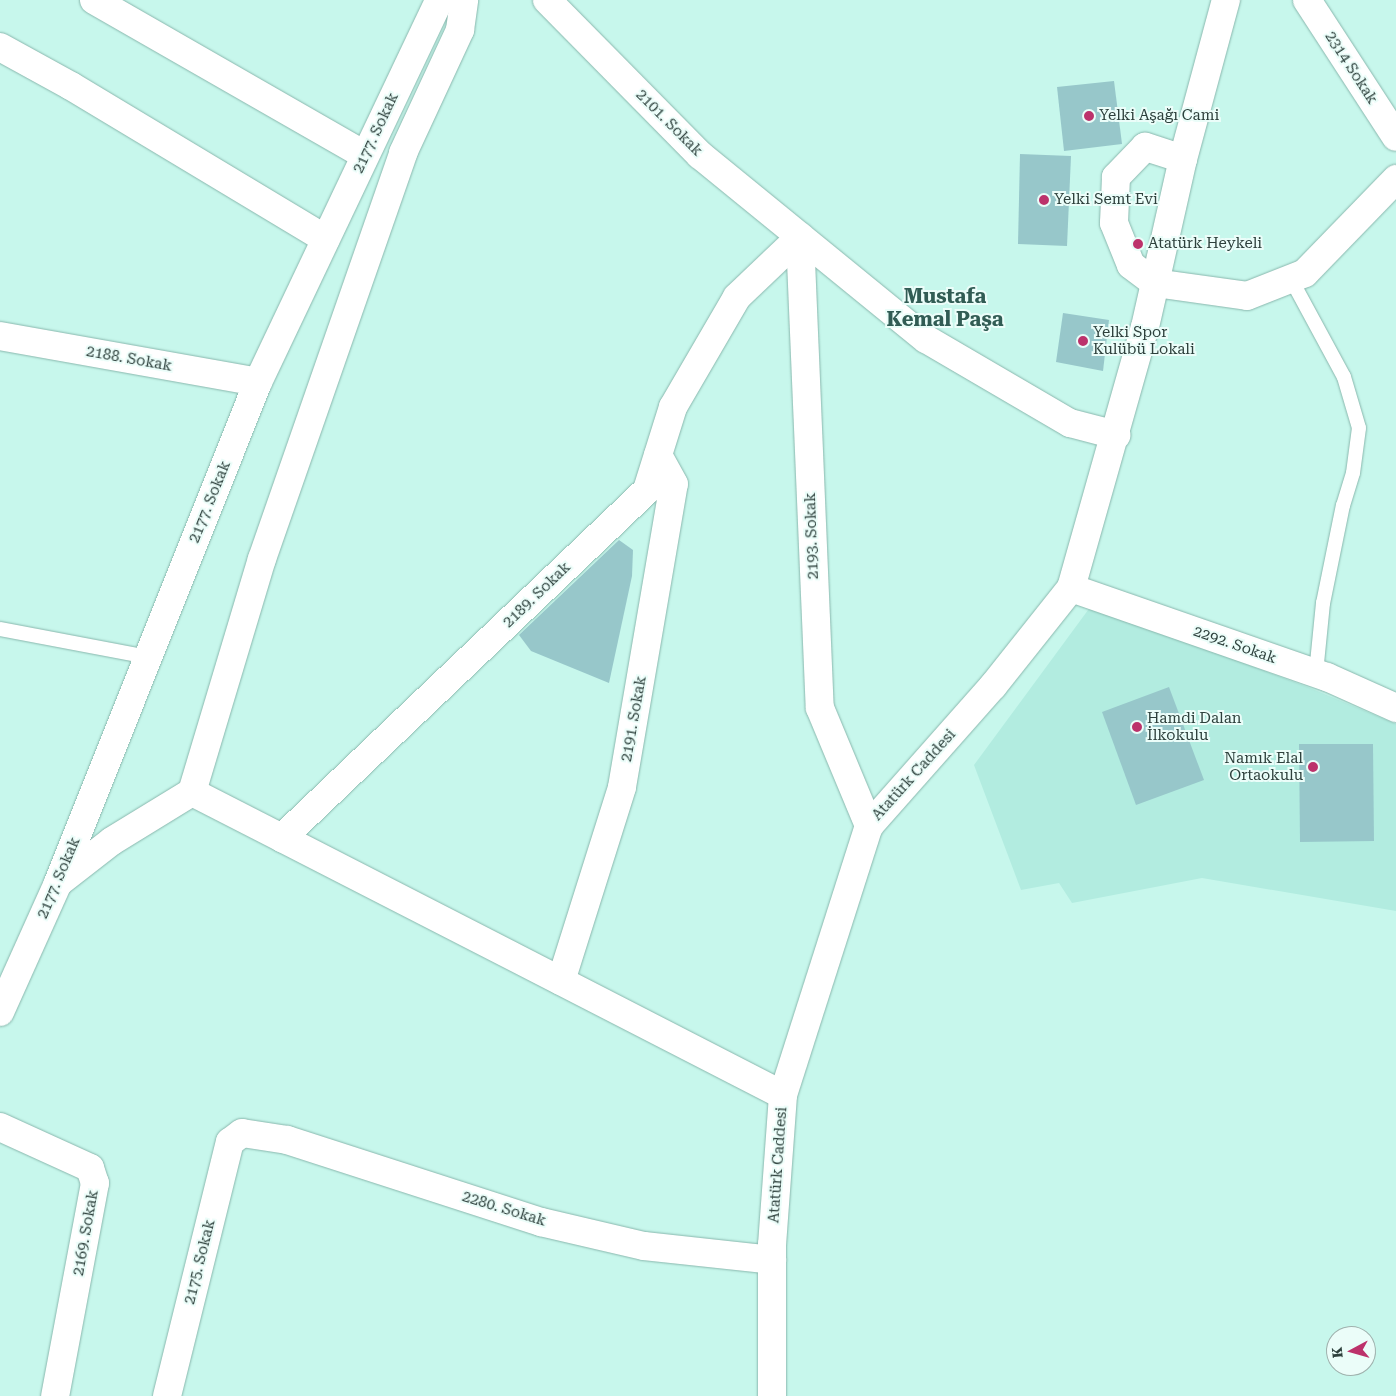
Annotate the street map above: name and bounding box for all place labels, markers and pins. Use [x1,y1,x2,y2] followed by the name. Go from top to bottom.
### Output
[1099,107,1219,125] place label: Yelki Aşağı Cami
[1083,110,1095,122] marker: Yelki Aşağı Cami
[1054,191,1158,209] place label: Yelki Semt Evi
[1038,194,1050,206] marker: Yelki Semt Evi
[1148,235,1262,253] place label: Atatürk Heykeli
[1132,238,1144,250] marker: Atatürk Heykeli
[1093,323,1195,358] place label: Yelki Spor Kulübü Lokali
[1077,335,1089,347] marker: Yelki Spor Kulübü Lokali
[1147,709,1242,744] place label: Hamdi Dalan İlkokulu
[1131,721,1143,733] marker: Hamdi Dalan İlkokulu
[1224,749,1303,784] place label: Namık Elal Ortaokulu
[1307,761,1319,773] marker: Namık Elal Ortaokulu

